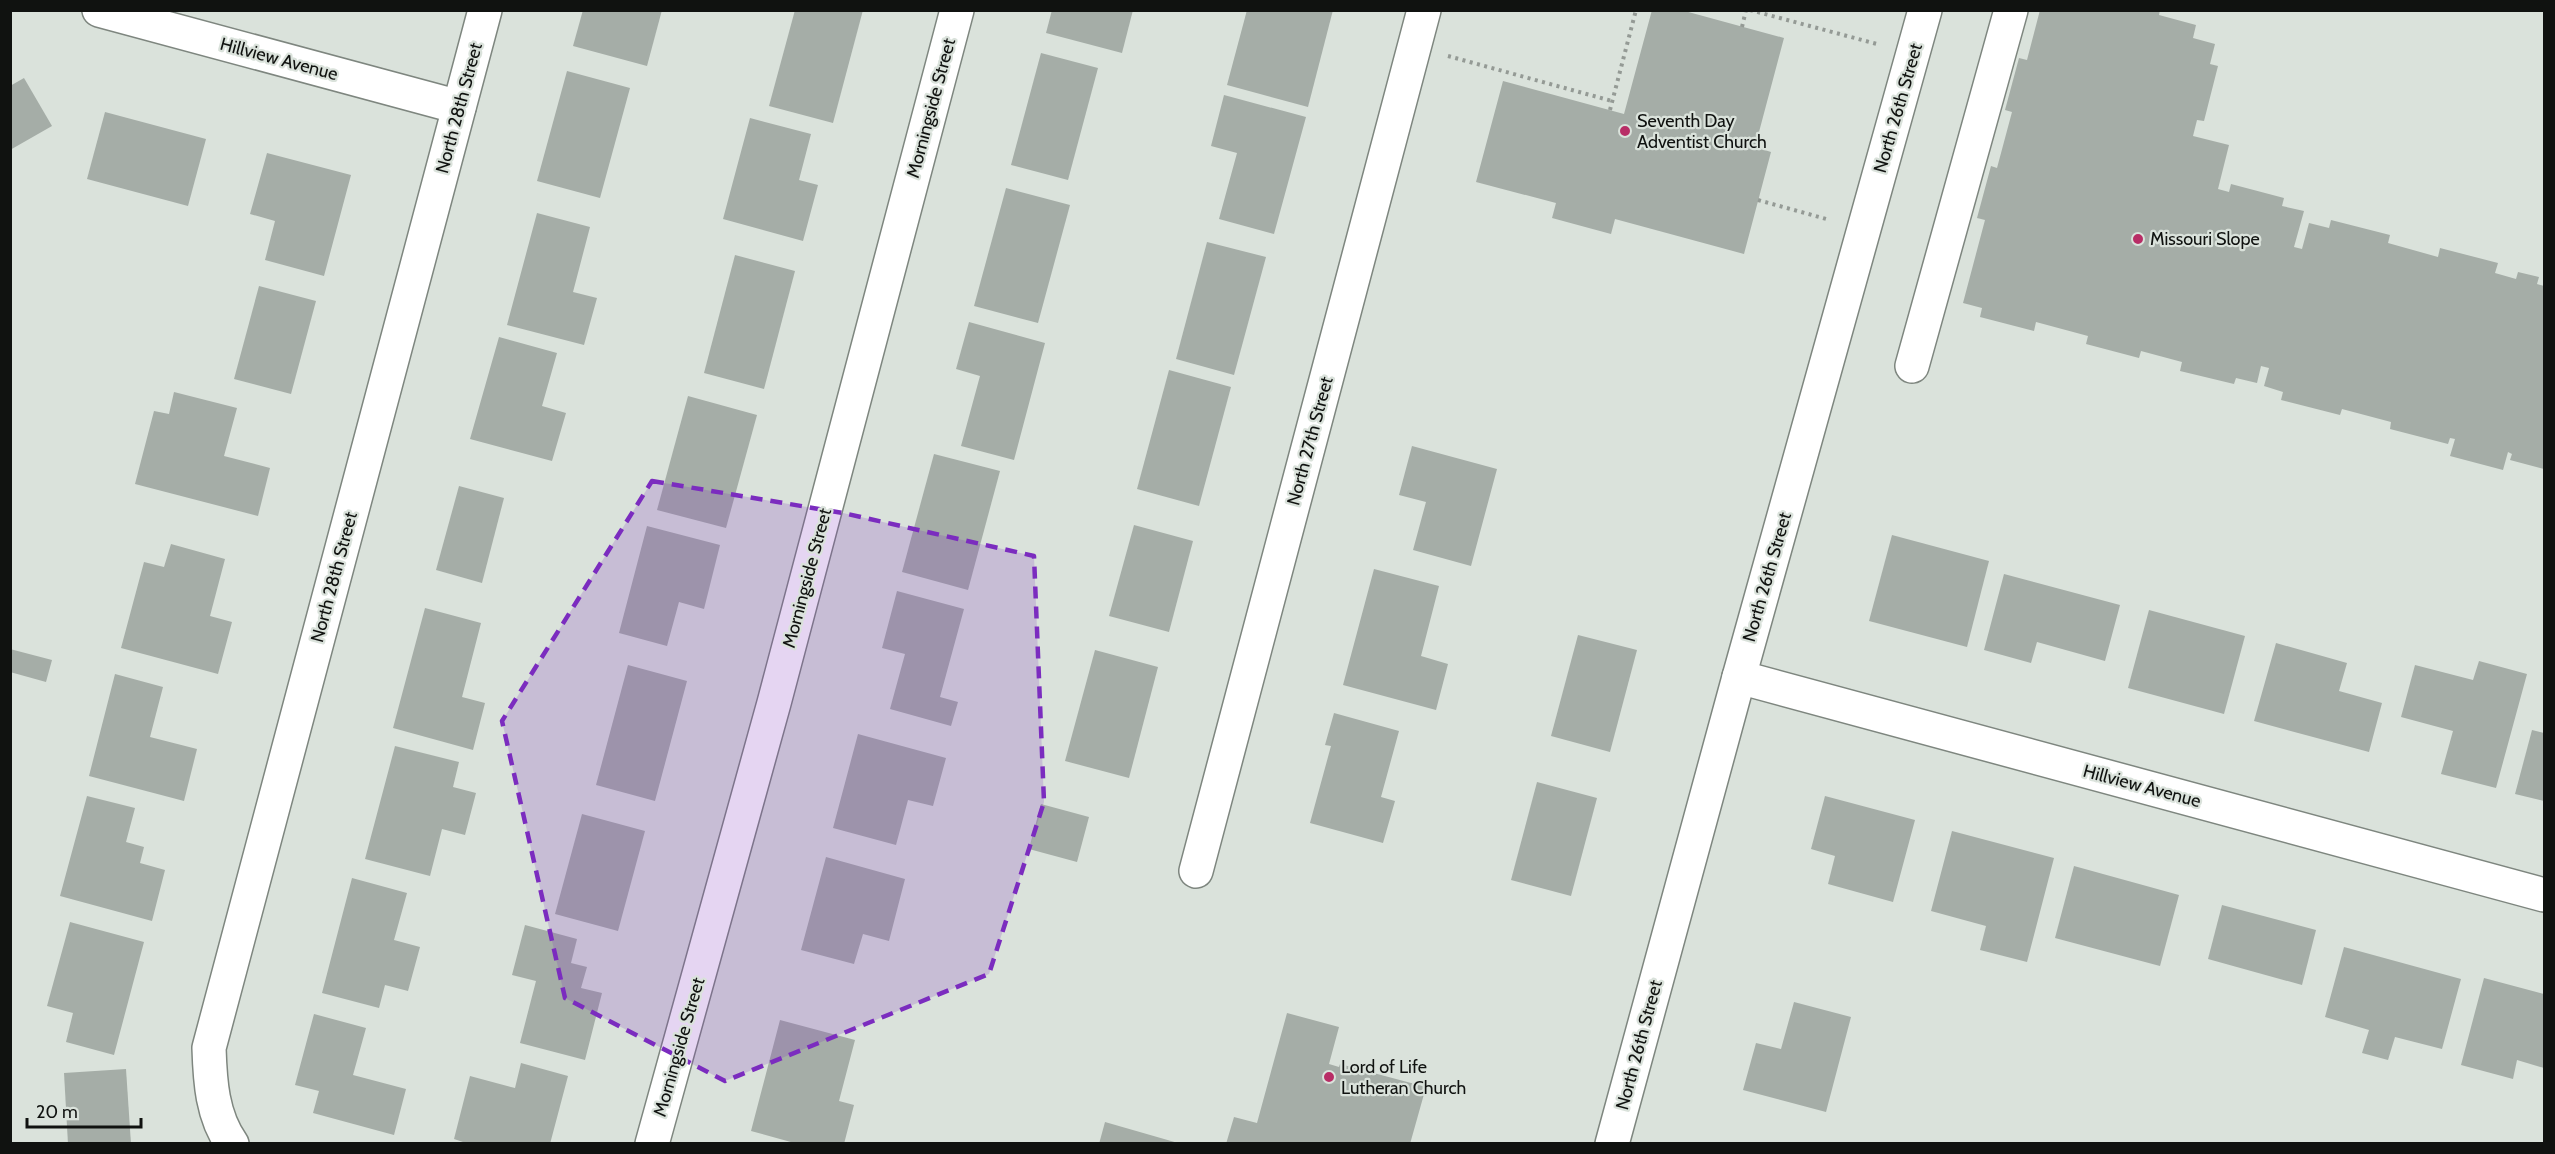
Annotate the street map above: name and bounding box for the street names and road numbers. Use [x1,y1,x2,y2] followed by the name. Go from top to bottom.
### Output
[218,33,340,85] street label: Hillview Avenue
[902,36,960,180] street label: Morningside Street
[431,40,487,176] street label: North 28th Street
[1869,41,1927,175] street label: North 26th Street
[1282,374,1338,508] street label: North 27th Street
[778,506,836,650] street label: Morningside Street
[306,509,362,645] street label: North 28th Street
[1738,510,1796,644] street label: North 26th Street
[2081,760,2203,812] street label: Hillview Avenue
[649,975,709,1119] street label: Morningside Street
[1611,978,1667,1112] street label: North 26th Street

